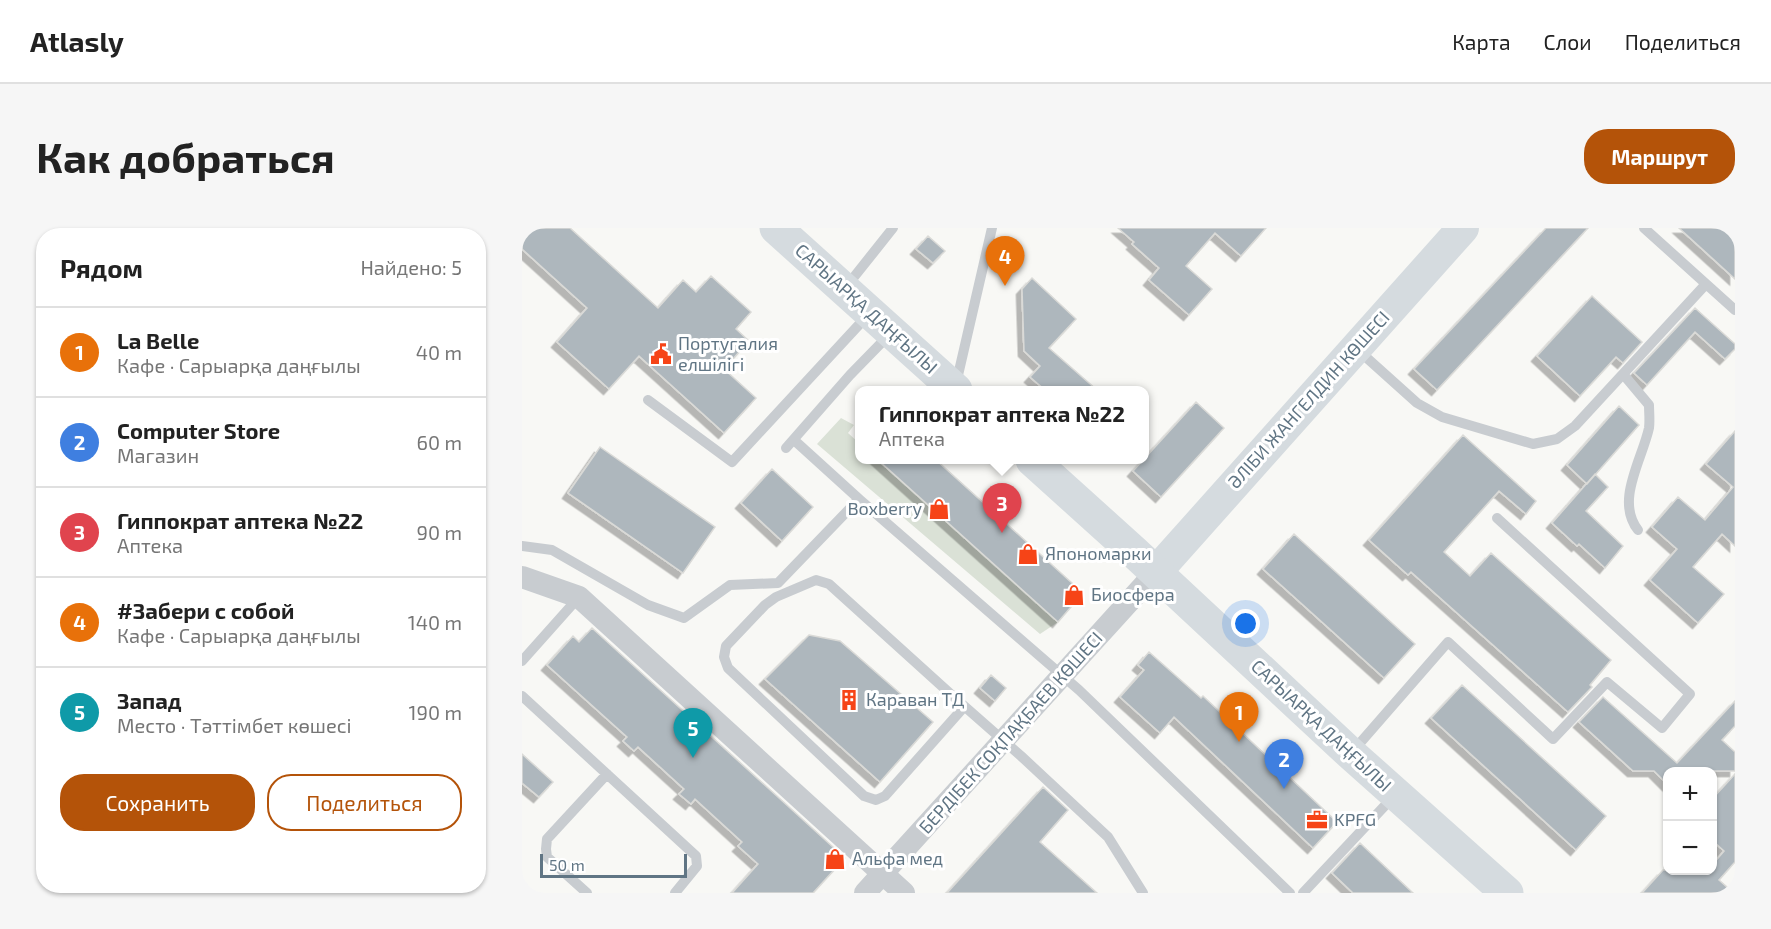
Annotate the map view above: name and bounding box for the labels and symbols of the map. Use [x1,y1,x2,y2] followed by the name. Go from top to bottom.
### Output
[986,236,1024,286] pin: 4
[791,239,942,378] street label: САРЫАРҚА ДАҢҒЫЛЫ
[1223,306,1394,492] street label: ӘЛІБИ ЖАНГЕЛДИН КӨШЕСІ
[678,332,778,375] place label: Португалия елшілігі
[649,342,673,366] public building icon: Португалия елшілігі
[982,484,1022,533] pin: 3
[847,497,922,519] place label: Boxberry
[927,497,951,521] shop icon: Boxberry
[1016,542,1040,566] shop icon: Япономарки
[1045,542,1152,564] place label: Япономарки
[1062,583,1086,607] shop icon: Биосфера
[1091,583,1175,605] place label: Биосфера
[1231,609,1260,638] your location
[914,627,1107,838] street label: БЕРДІБЕК СОҚПАҚБАЕВ КӨШЕСІ
[1247,655,1396,796] street label: САРЫАРҚА ДАҢҒЫЛЫ
[837,688,861,712] building icon: Караван ТД
[866,688,965,710] place label: Караван ТД
[1220,692,1258,742] pin: 1
[674,708,712,758] pin: 5
[1264,740,1304,789] pin: 2
[1305,808,1329,832] office icon: KPFG
[1334,808,1376,830] place label: KPFG
[823,847,847,871] shop icon: Альфа мед
[852,847,943,869] place label: Альфа мед
[540,851,687,878] scale bar

